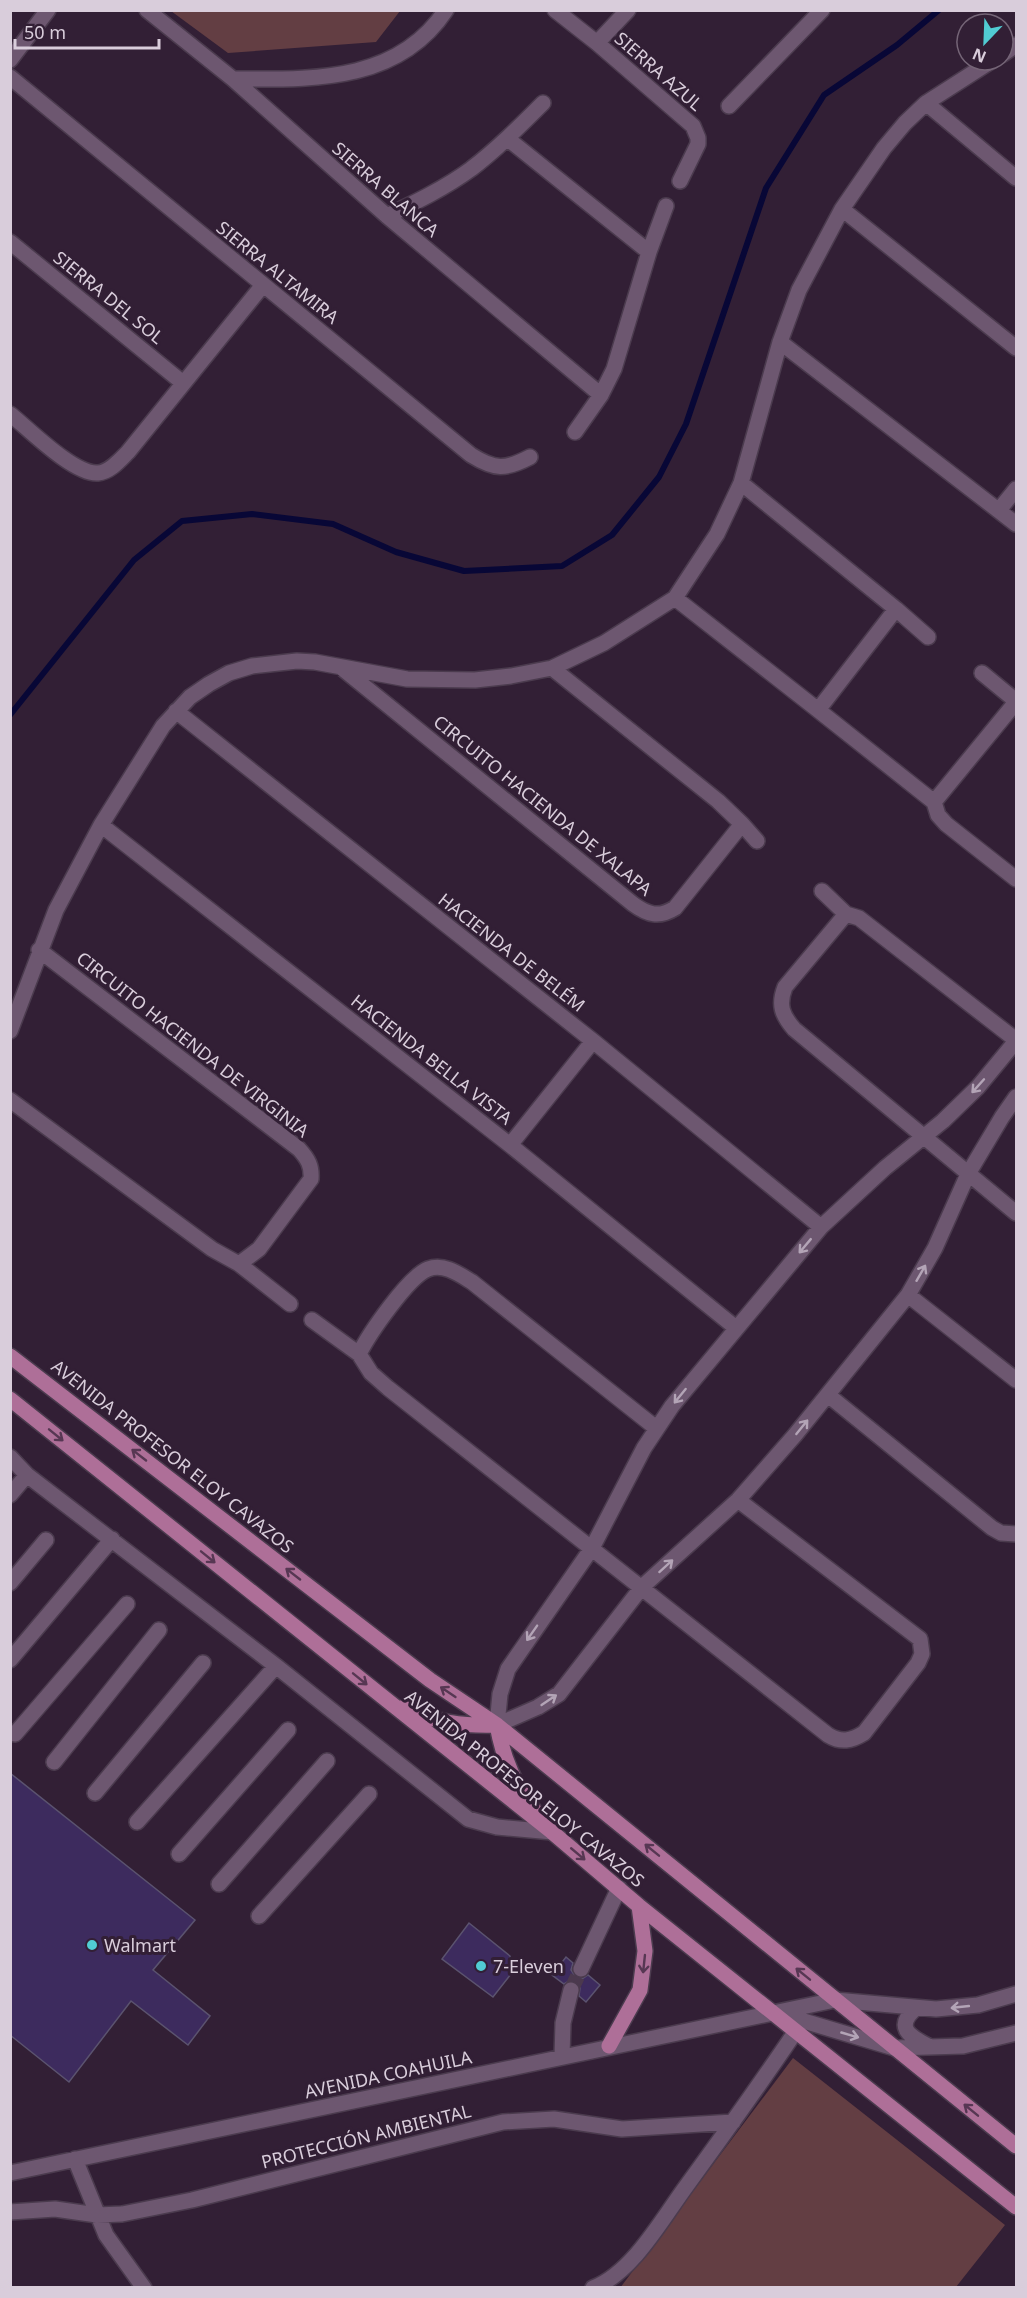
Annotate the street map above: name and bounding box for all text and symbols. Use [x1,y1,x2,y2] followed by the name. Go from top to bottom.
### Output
[15,12,159,50] scale bar
[955,12,1015,72] north arrow
[24,20,66,44] text: 50 m
[610,26,708,116] street label: SIERRA AZUL
[969,43,989,68] text: N
[328,136,445,242] street label: SIERRA BLANCA
[212,215,344,329] street label: SIERRA ALTAMIRA
[49,245,169,349] street label: SIERRA DEL SOL
[429,709,658,901] street label: CIRCUITO HACIENDA DE XALAPA
[434,887,590,1017] street label: HACIENDA DE BELÉM
[72,946,315,1143] street label: CIRCUITO HACIENDA DE VIRGINIA
[346,988,518,1130] street label: HACIENDA BELLA VISTA
[971,1078,985,1093] one-way arrow
[799,1238,812,1254] one-way arrow
[915,1265,927,1282] one-way arrow
[47,1354,299,1558] street label: AVENIDA PROFESOR ELOY CAVAZOS
[673,1388,687,1403] one-way arrow
[795,1419,808,1435] one-way arrow
[48,1429,64,1442] one-way arrow
[131,1448,147,1461] one-way arrow
[200,1551,216,1564] one-way arrow
[658,1559,673,1573] one-way arrow
[286,1568,302,1580] one-way arrow
[526,1624,538,1640] one-way arrow
[352,1673,368,1686] one-way arrow
[400,1684,650,1892] street label: AVENIDA PROFESOR ELOY CAVAZOS
[441,1686,457,1698] one-way arrow
[541,1694,557,1706] one-way arrow
[644,1844,660,1857] one-way arrow
[570,1847,585,1861] one-way arrow
[104,1933,176,1957] place label: Walmart
[85,1938,99,1952] marker: Walmart
[493,1954,564,1978] place label: 7-Eleven
[638,1954,649,1974] one-way arrow
[474,1959,488,1973] marker: 7-Eleven
[795,1967,811,1980] one-way arrow
[950,2002,970,2013] one-way arrow
[840,2030,859,2041] one-way arrow
[302,2044,474,2103] street label: AVENIDA COAHUILA
[259,2098,473,2174] street label: PROTECCIÓN AMBIENTAL
[963,2103,979,2116] one-way arrow

